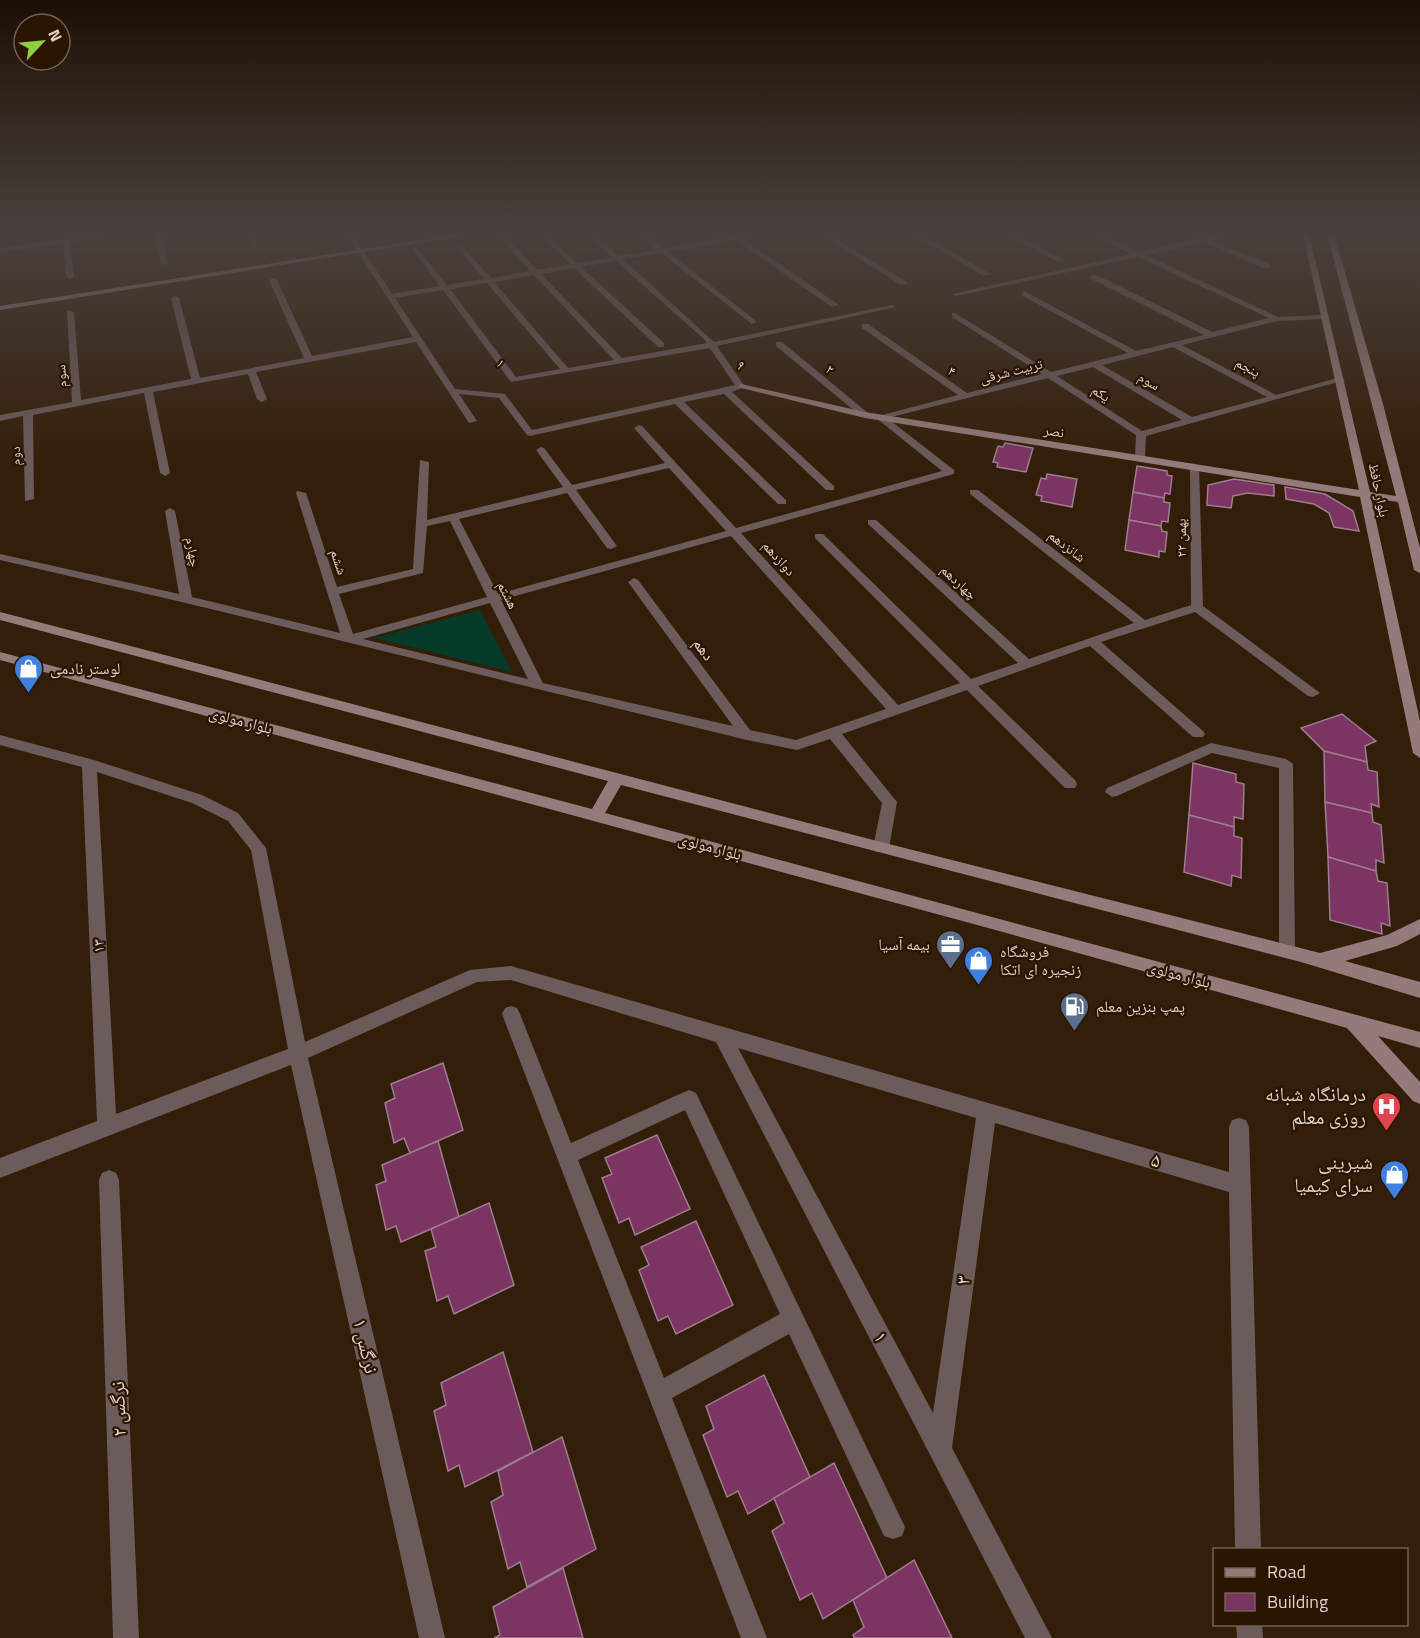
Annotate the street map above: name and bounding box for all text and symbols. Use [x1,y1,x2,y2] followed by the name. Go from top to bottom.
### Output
[12,12,72,72] north arrow
[42,25,69,46] text: N
[1232,351,1265,382] street label: پنجم
[977,353,1045,388] street label: تربیت شرقی
[491,354,512,372] street label: ۱
[731,356,752,374] street label: ۹
[821,358,839,379] street label: ۲
[944,360,961,381] street label: ۴
[49,364,72,388] street label: سوم
[1134,366,1164,395] street label: سوم
[1088,379,1115,407] street label: یکم
[1041,418,1066,442] street label: نصر
[4,446,25,466] street label: دوم
[1364,461,1395,519] street label: بلوار حافظ
[1170,518,1191,558] street label: ۲۲ بهمن
[1044,524,1091,567] street label: شانزدهم
[181,535,206,569] street label: چهارم
[758,535,801,580] street label: دوازدهم
[325,546,353,577] street label: ششم
[936,559,982,604] street label: چهاردهم
[493,577,524,612] street label: هشتم
[687,633,721,665] street label: دهم
[13,652,45,694] shop icon: لوستر نادمی
[50,656,121,680] place label: لوستر نادمی
[207,700,275,740] street label: بلوار مولوی
[676,826,744,866] street label: بلوار مولوی
[935,928,967,970] office icon: بیمه آسیا
[878,932,930,956] place label: بیمه آسیا
[86,938,110,954] street label: ۱۳
[1000,939,1081,981] place label: فروشگاه زنجیره ای اتکا
[963,944,995,986] shop icon: فروشگاه زنجیره ای اتکا
[1145,954,1213,994] street label: بلوار مولوی
[1059,990,1091,1032] fuel station icon: پمپ بنزین معلم
[1096,994,1185,1018] place label: پمپ بنزین معلم
[1265,1078,1366,1132] place label: درمانگاه شبانه روزی معلم
[1371,1090,1403,1132] hospital icon: درمانگاه شبانه روزی معلم
[1147,1143,1165,1176] street label: ۵
[1294,1146,1373,1200] place label: شیرینی سرای کیمیا
[1378,1158,1410,1200] shop icon: شیرینی سرای کیمیا
[947,1273,978,1287] street label: ۳
[345,1315,388,1376] street label: نرگس ۱
[866,1326,897,1348] street label: ۱
[101,1381,134,1437] street label: نرگس ۲
[1213,1548,1408,1626] legend
[1267,1558,1306,1585] text: Road
[1267,1588,1328,1615] text: Building

